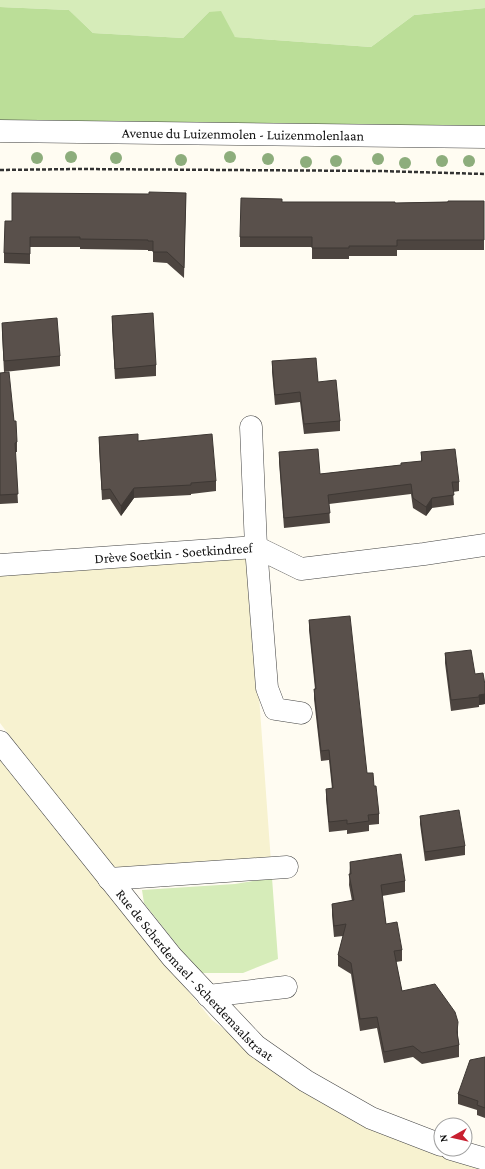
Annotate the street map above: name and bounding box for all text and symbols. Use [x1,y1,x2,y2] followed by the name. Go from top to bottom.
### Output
[122,125,365,144] street label: Avenue du Luizenmolen - Luizenmolenlaan
[94,539,254,566] street label: Drève Soetkin - Soetkindreef
[113,886,277,1064] street label: Rue de Scherdemael - Scherdemaalstraat
[433,1117,473,1157] north arrow
[437,1133,450,1143] text: N

